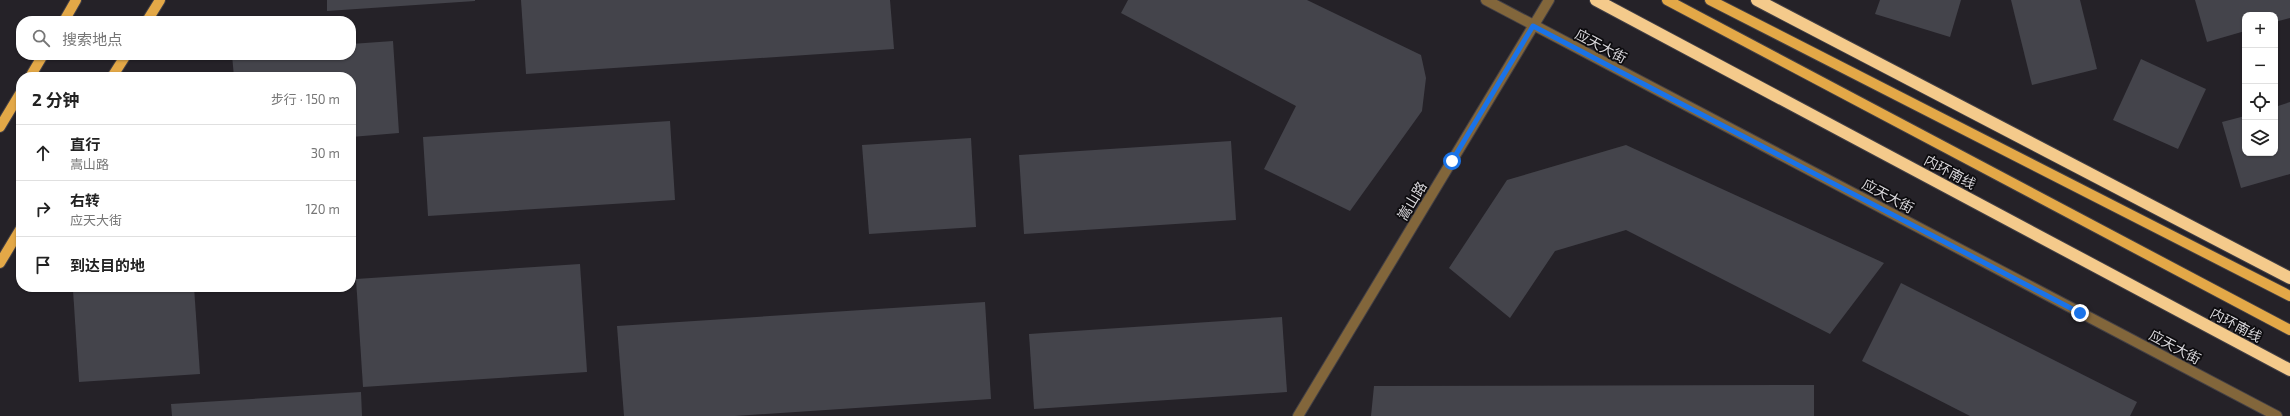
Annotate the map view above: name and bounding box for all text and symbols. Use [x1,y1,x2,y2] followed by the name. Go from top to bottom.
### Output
[2242,12,2278,156] map controls
[2242,12,2278,48] button: +
[16,16,356,60] search box
[1573,25,1630,66] street label: 应天大街
[30,27,52,49] icon: search
[62,30,122,48] text: 搜索地点
[2242,48,2278,84] button: −
[2242,84,2278,120] button: locate
[32,89,80,109] text: 2 分钟
[271,91,340,107] text: 步行 · 150 m
[2242,120,2278,156] button: layers
[70,135,100,153] text: 直行
[32,142,54,164] icon: ahead
[311,145,340,161] text: 30 m
[1922,151,1979,192] street label: 内环南线
[1443,152,1461,170] route start
[70,156,109,172] text: 嵩山路
[1860,175,1917,216] street label: 应天大街
[1393,178,1430,223] street label: 嵩山路
[70,191,100,209] text: 右转
[32,198,54,220] icon: right
[305,201,340,217] text: 120 m
[70,212,122,228] text: 应天大街
[32,254,54,276] icon: arrive
[70,256,145,274] text: 到达目的地
[2071,304,2089,322] route end
[2208,304,2265,345] street label: 内环南线
[2147,326,2204,367] street label: 应天大街

